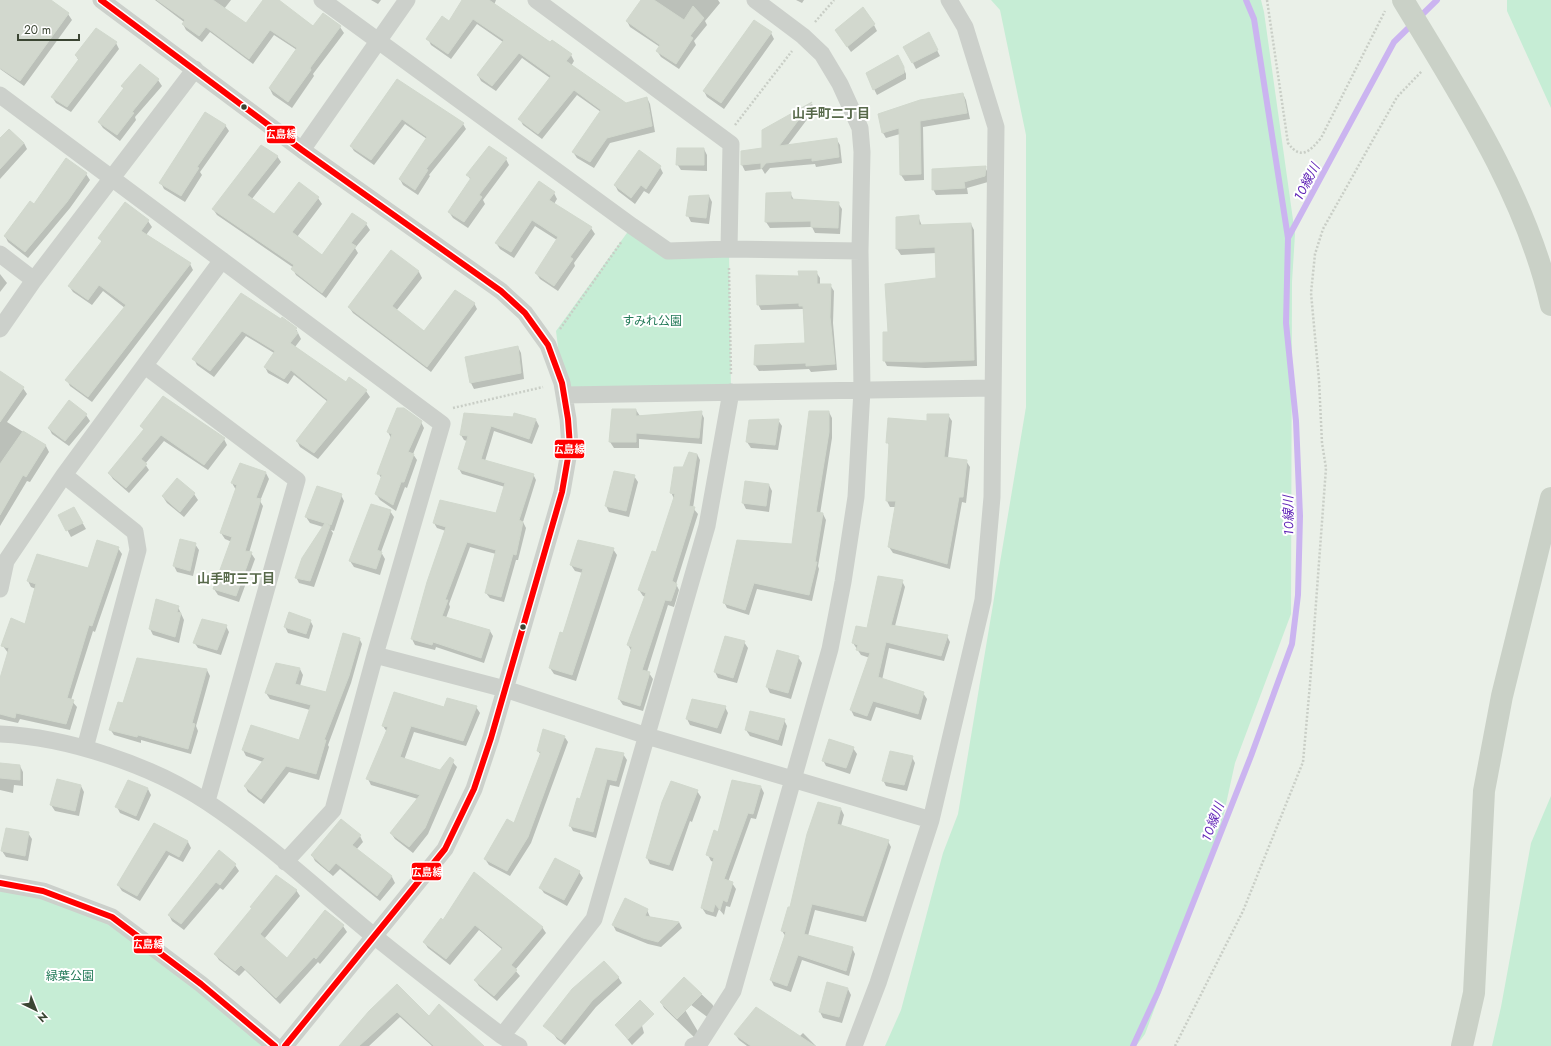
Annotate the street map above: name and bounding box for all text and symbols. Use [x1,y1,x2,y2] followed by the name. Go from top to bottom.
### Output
[18,16,79,42] scale bar
[24,21,51,39] text: 20 m
[239,102,249,112] unlabelled marker
[792,104,870,123] district label: 山手町二丁目
[266,125,296,144] line badge: 広島線
[265,126,298,142] text: 広島線
[1289,158,1325,205] water label: １０線川
[622,312,682,330] park label: すみれ公園
[554,439,585,459] line badge: 広島線
[553,441,586,457] text: 広島線
[1279,494,1298,536] water label: １０線川
[197,569,275,588] district label: 山手町三丁目
[518,622,528,632] unlabelled marker
[1196,798,1229,845] water label: １０線川
[411,862,442,881] line badge: 広島線
[411,864,444,880] text: 広島線
[133,935,163,954] line badge: 広島線
[132,936,165,952] text: 広島線
[46,967,94,985] park label: 緑葉公園
[16,990,56,1030] north arrow
[34,1008,51,1026] text: N

